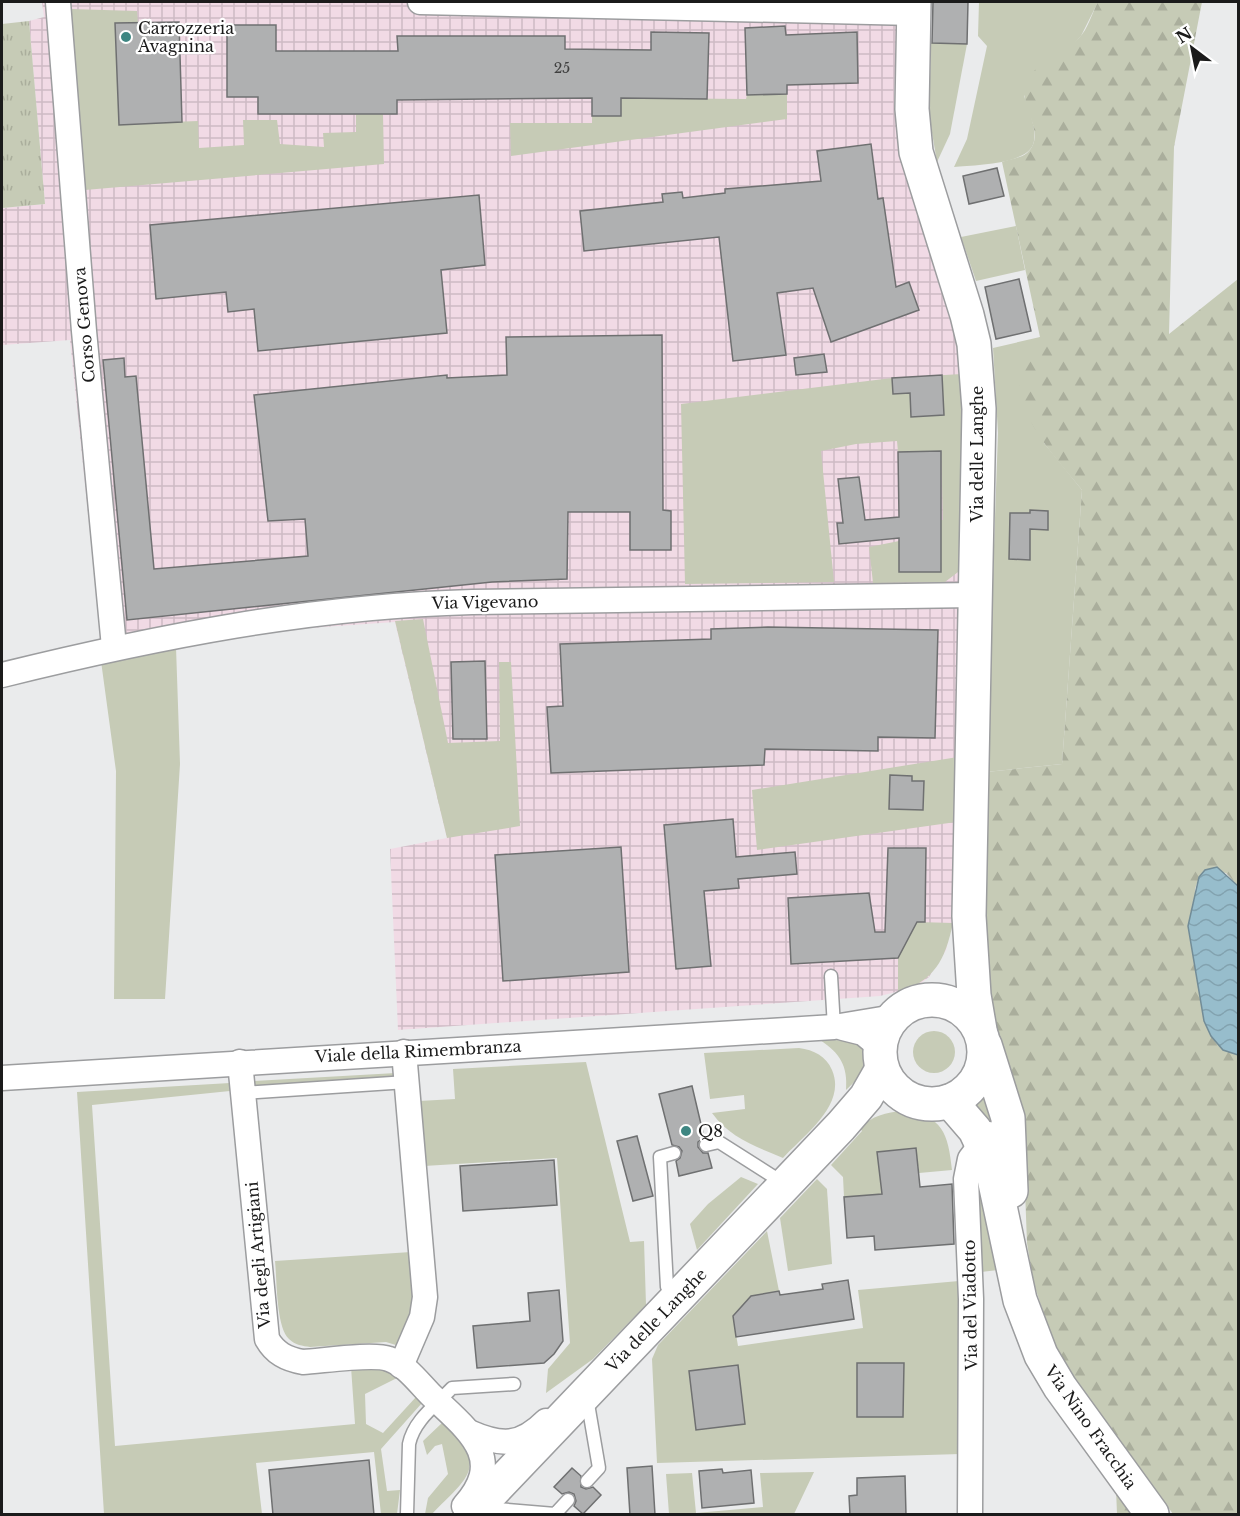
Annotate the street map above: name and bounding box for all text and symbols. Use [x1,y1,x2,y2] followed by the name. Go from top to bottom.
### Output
[137,18,234,56] place label: Carrozzeria Avagnina
[1162,18,1222,78] north arrow
[1172,23,1196,48] text: N
[119,30,133,44] marker: Carrozzeria Avagnina
[554,59,570,77] house number: 25
[69,266,99,384] street label: Corso Genova
[967,386,987,523] street label: Via delle Langhe
[430,591,539,613] street label: Via Vigevano
[313,1036,522,1066] street label: Viale della Rimembranza
[698,1121,723,1141] place label: Q8
[679,1124,693,1138] marker: Q8
[242,1180,274,1330] street label: Via degli Artigiani
[959,1239,981,1372] street label: Via del Viadotto
[601,1264,711,1377] street label: Via delle Langhe
[1040,1360,1141,1493] street label: Via Nino Fracchia

